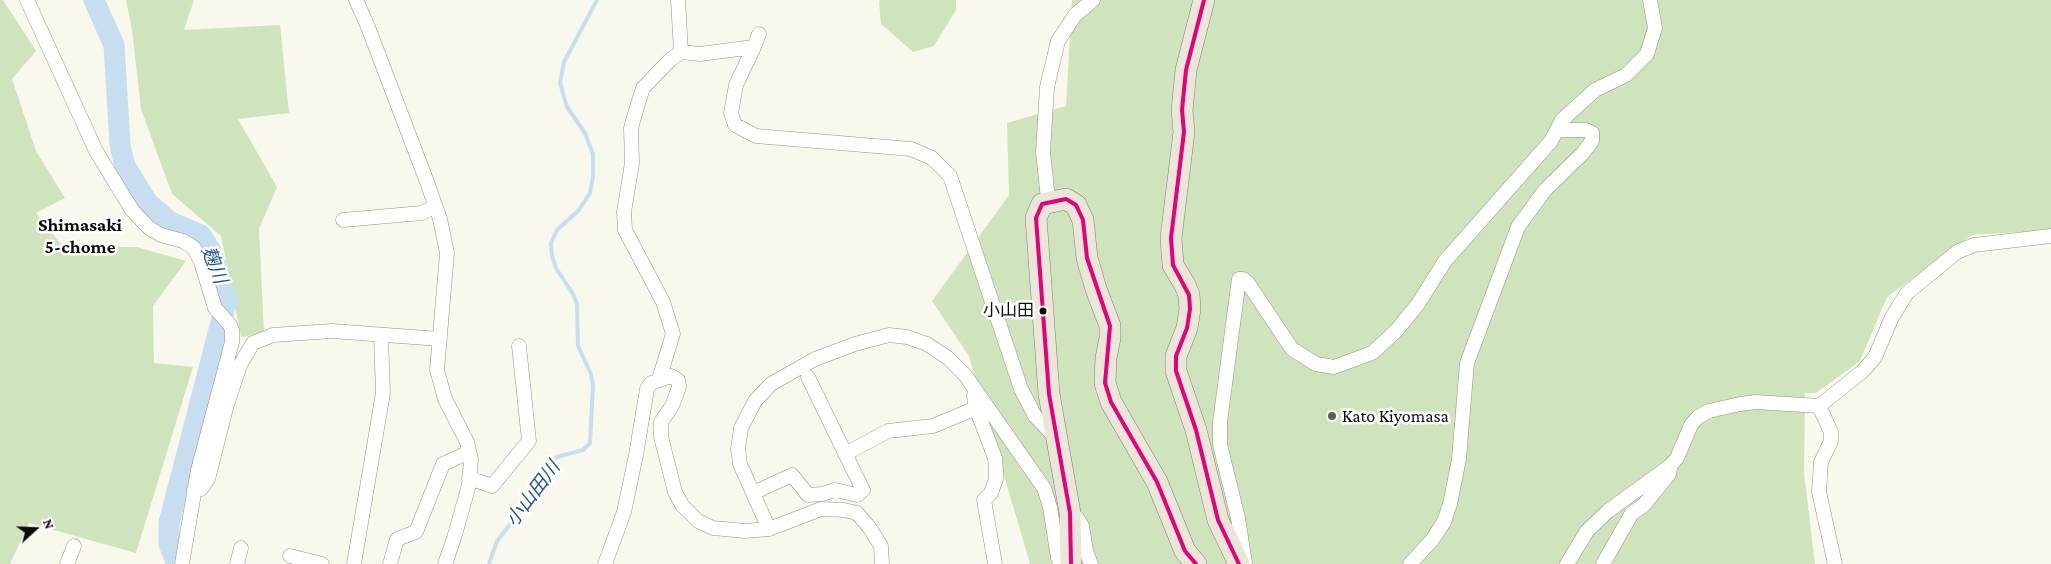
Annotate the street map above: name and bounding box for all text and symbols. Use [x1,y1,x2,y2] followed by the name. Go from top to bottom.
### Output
[38,214,122,258] district label: Shimasaki 5-chome
[196,243,232,287] water label: 麹川
[983,301,1034,321] place label: 小山田
[1038,306,1048,316] marker: 小山田
[1342,405,1449,427] place label: Kato Kiyomasa
[1326,410,1338,422] marker: Kato Kiyomasa
[501,457,565,531] water label: 小山田川
[10,504,60,554] north arrow
[40,517,58,531] text: N

